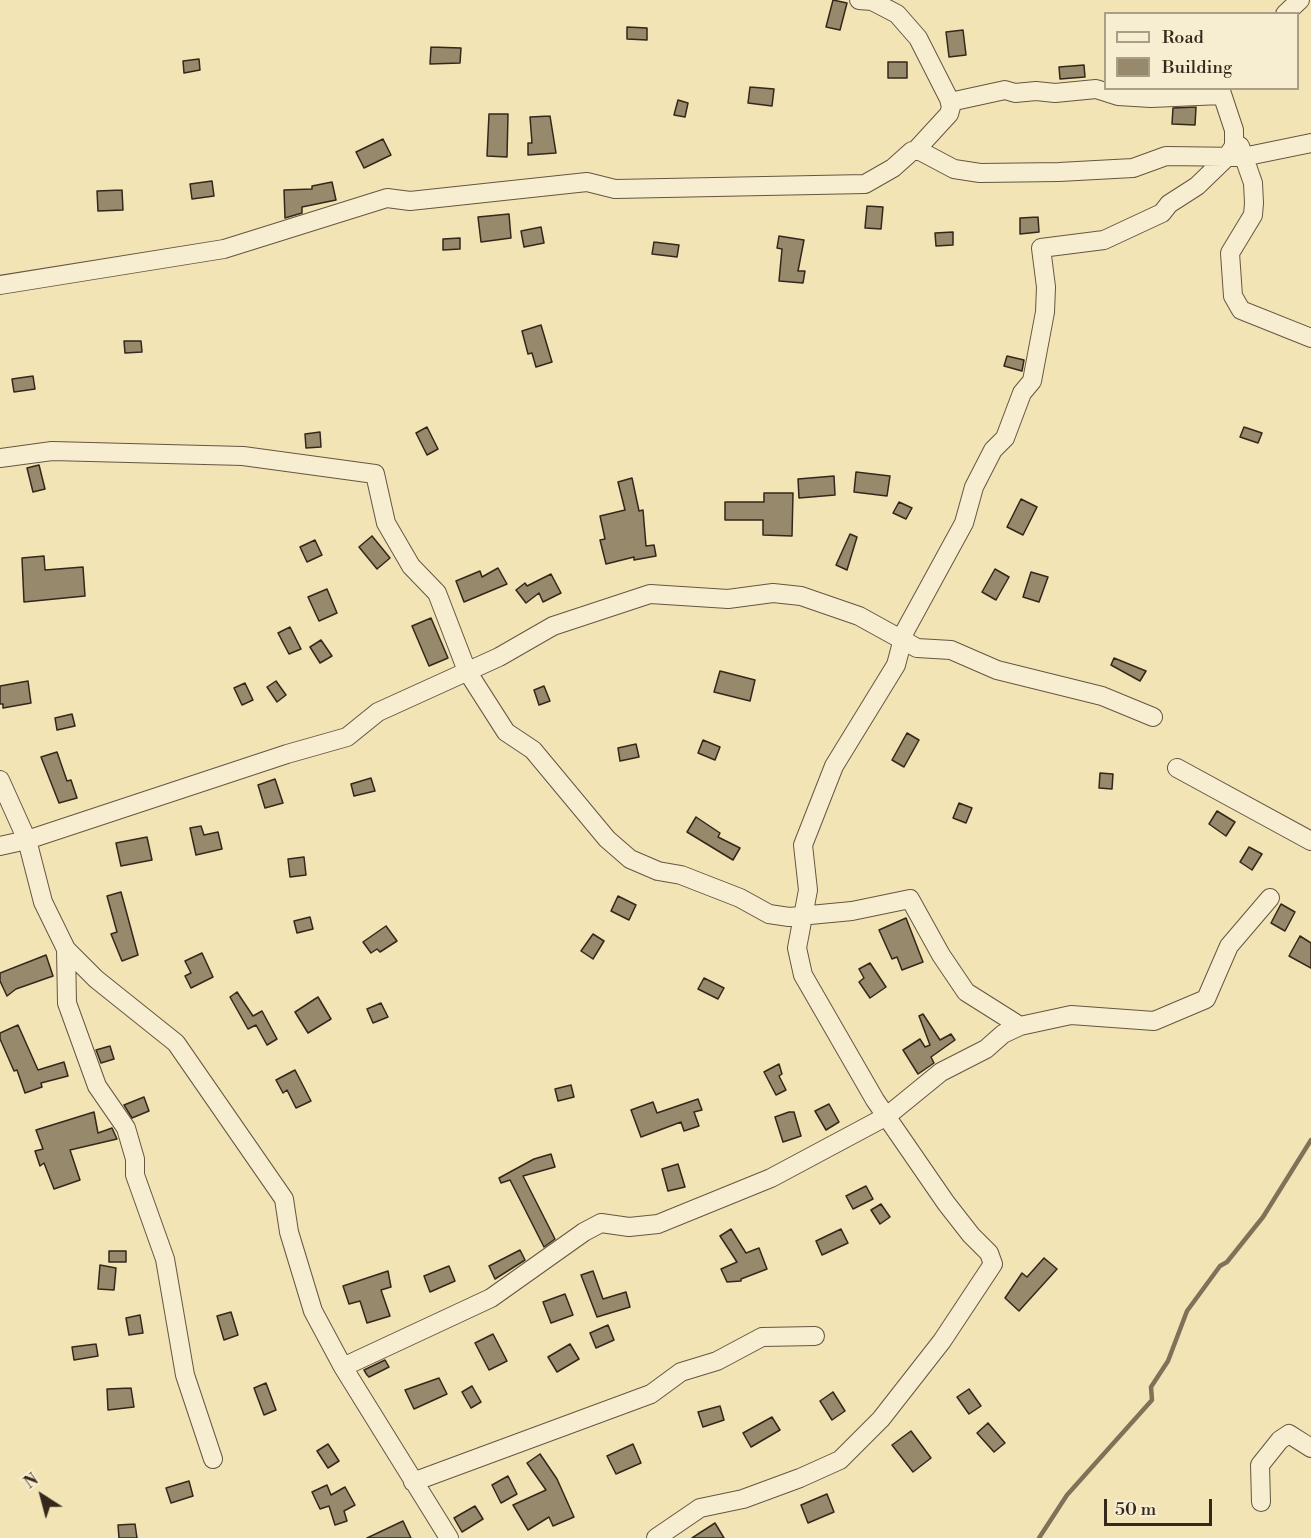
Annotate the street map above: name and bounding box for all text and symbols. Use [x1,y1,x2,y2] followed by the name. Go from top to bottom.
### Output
[1104,12,1299,90] legend
[1162,26,1204,49] text: Road
[1162,56,1232,79] text: Building
[12,1466,72,1526] north arrow
[20,1470,42,1493] text: N
[1107,1487,1215,1525] scale bar
[1115,1498,1156,1521] text: 50 m

